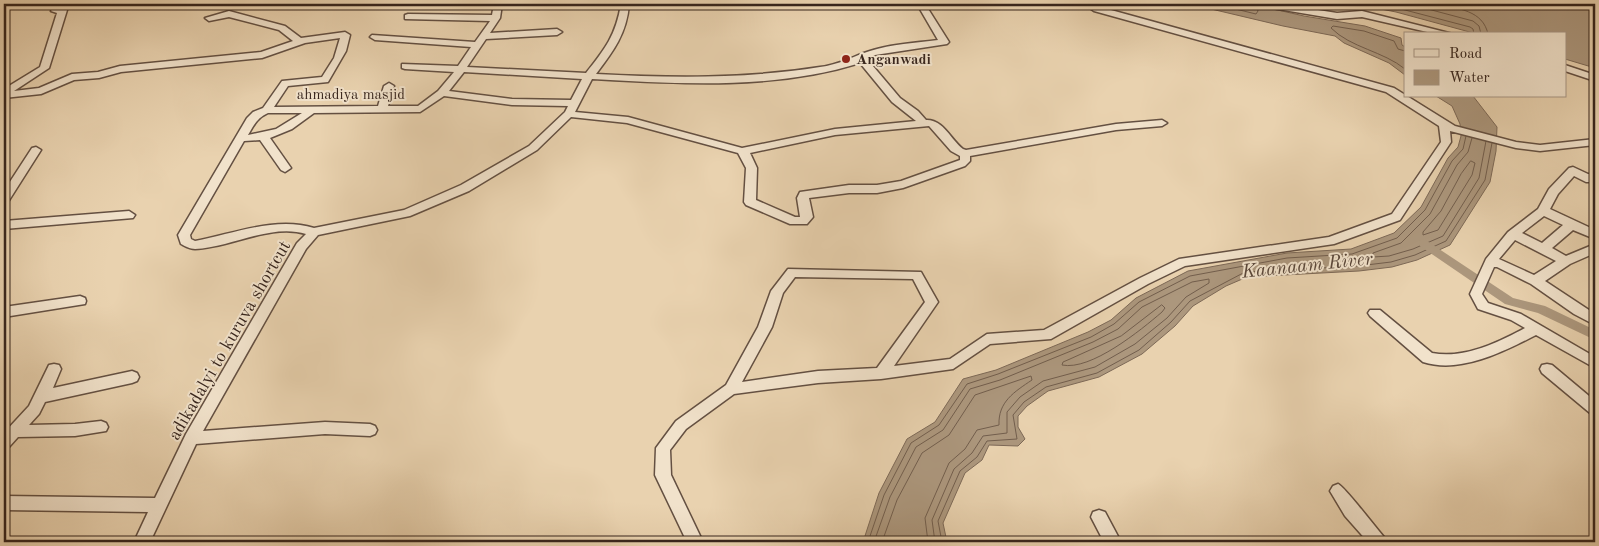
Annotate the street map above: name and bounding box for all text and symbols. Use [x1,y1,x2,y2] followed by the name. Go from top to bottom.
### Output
[1404,32,1566,98] legend
[1449,47,1483,62] text: Road
[840,53,852,65] marker: Anganwadi
[856,53,931,68] place label: Anganwadi
[1449,71,1490,86] text: Water
[297,88,405,103] street label: ahmadiya masjid
[165,238,294,443] street label: adikadalyi to kuruva shortcut
[1240,250,1374,283] water label: Kaanaam River

